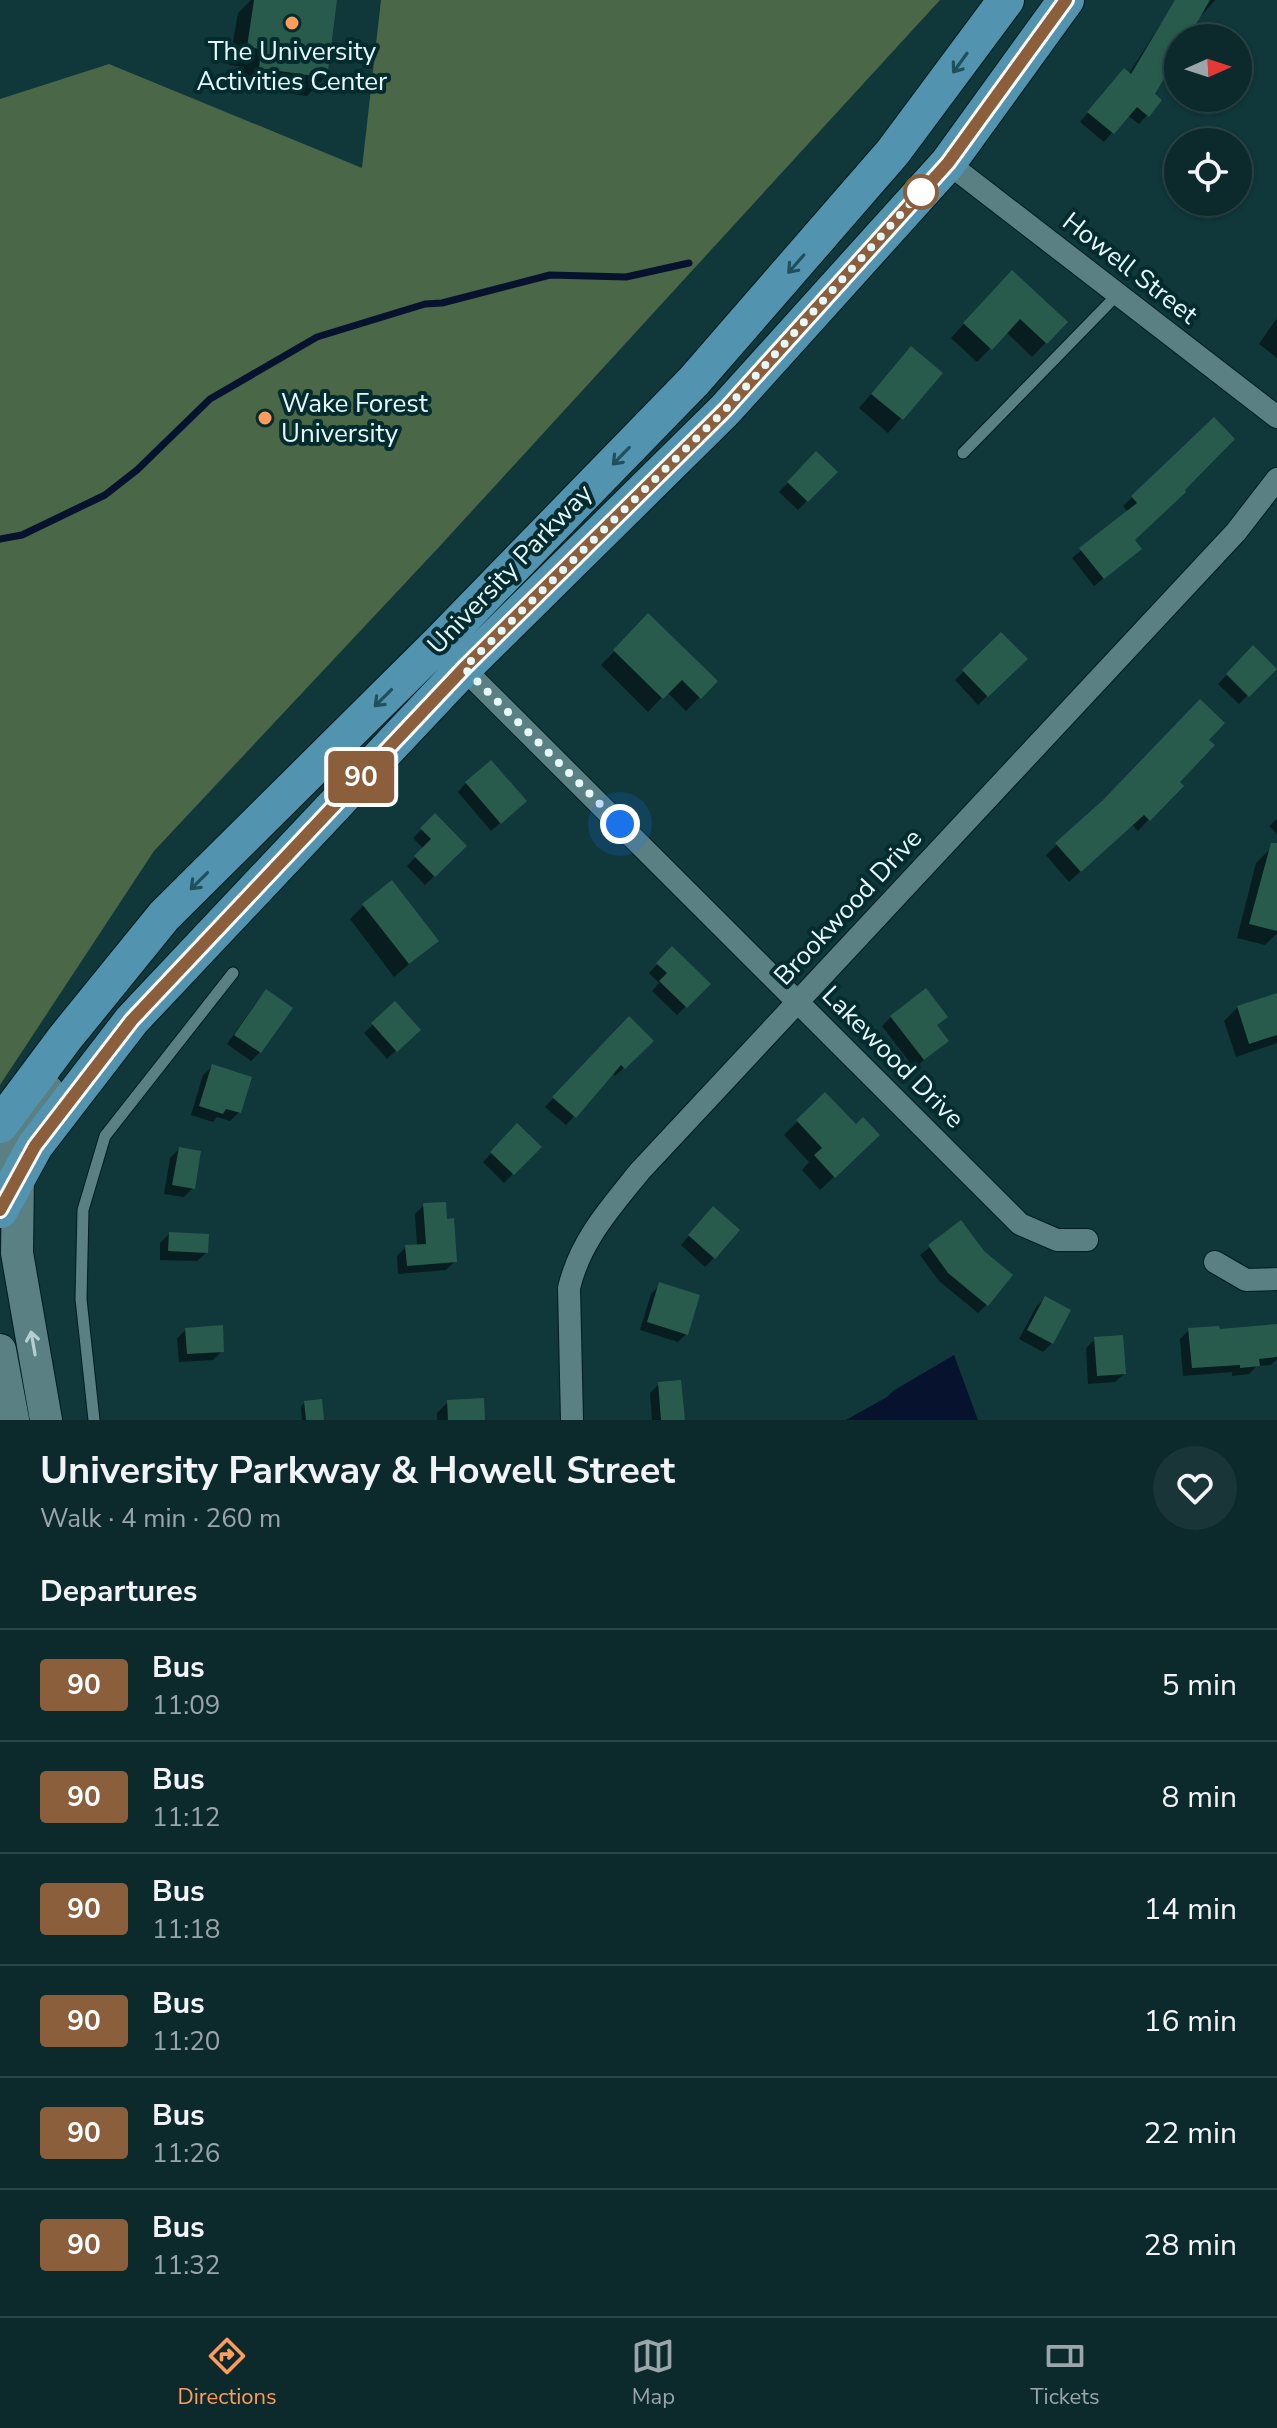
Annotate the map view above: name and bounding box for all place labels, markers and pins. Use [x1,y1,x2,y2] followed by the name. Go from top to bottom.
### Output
[283,14,301,32] marker: The University Activities Center
[197,34,388,99] place label: The University Activities Center
[904,175,938,209] unlabelled marker
[281,386,429,451] place label: Wake Forest University
[256,409,274,427] marker: Wake Forest University

